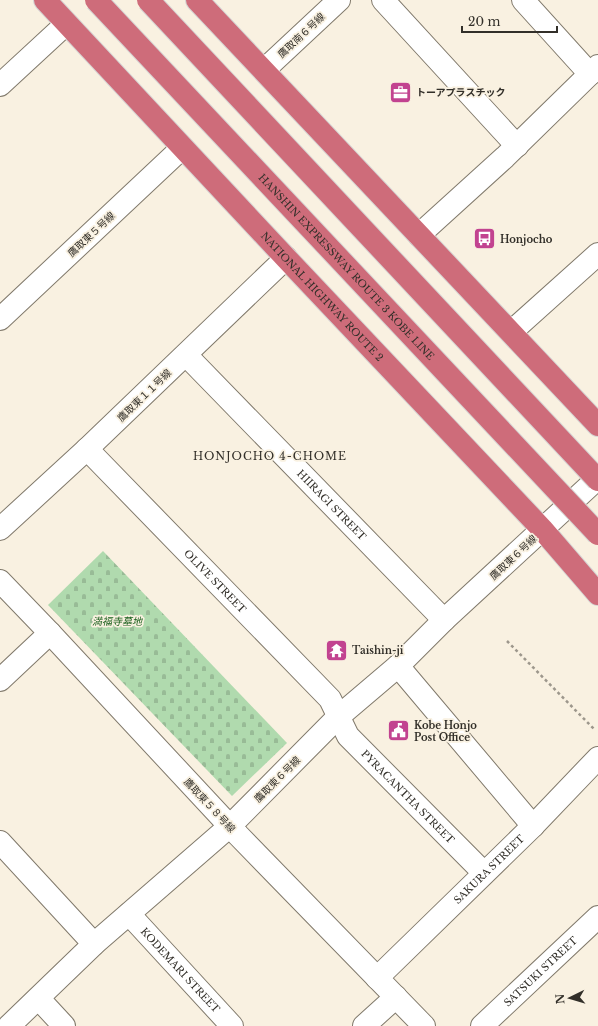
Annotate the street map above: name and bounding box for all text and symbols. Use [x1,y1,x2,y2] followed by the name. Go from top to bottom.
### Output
[462,8,557,34] scale bar
[275,10,328,61] street label: 鷹取南６号線
[468,14,500,29] text: 20 m
[387,79,413,105] office icon: トーアプラスチック
[416,86,505,99] place label: トーアプラスチック
[256,171,437,363] street label: HANSHIN EXPRESSWAY ROUTE 3 KOBE LINE
[65,209,118,260] street label: 鷹取東５号線
[472,226,498,252] bus stop icon: Honjocho
[258,229,386,364] street label: NATIONAL HIGHWAY ROUTE 2
[500,233,553,246] place label: Honjocho
[115,366,174,424] street label: 鷹取東１１号線
[193,449,347,463] district label: HONJOCHO 4-CHOME
[294,467,369,543] street label: HIIRAGI STREET
[487,532,540,583] street label: 鷹取東６号線
[181,547,249,616] street label: OLIVE STREET
[92,615,143,628] park label: 満福寺墓地
[323,637,349,663] temple icon: Taishin-ji
[352,644,404,657] place label: Taishin-ji
[385,718,411,744] public building icon: Kobe Honjo Post Office
[414,719,477,744] place label: Kobe Honjo Post Office
[358,747,457,846] street label: PYRACANTHA STREET
[252,754,303,805] street label: 鷹取東６号線
[181,775,238,835] street label: 鷹取東５８号線
[451,832,527,907] street label: SAKURA STREET
[138,925,222,1016] street label: KODEMARI STREET
[501,934,580,1009] street label: SATSUKI STREET
[550,978,590,1018] north arrow
[553,992,567,1005] text: N

